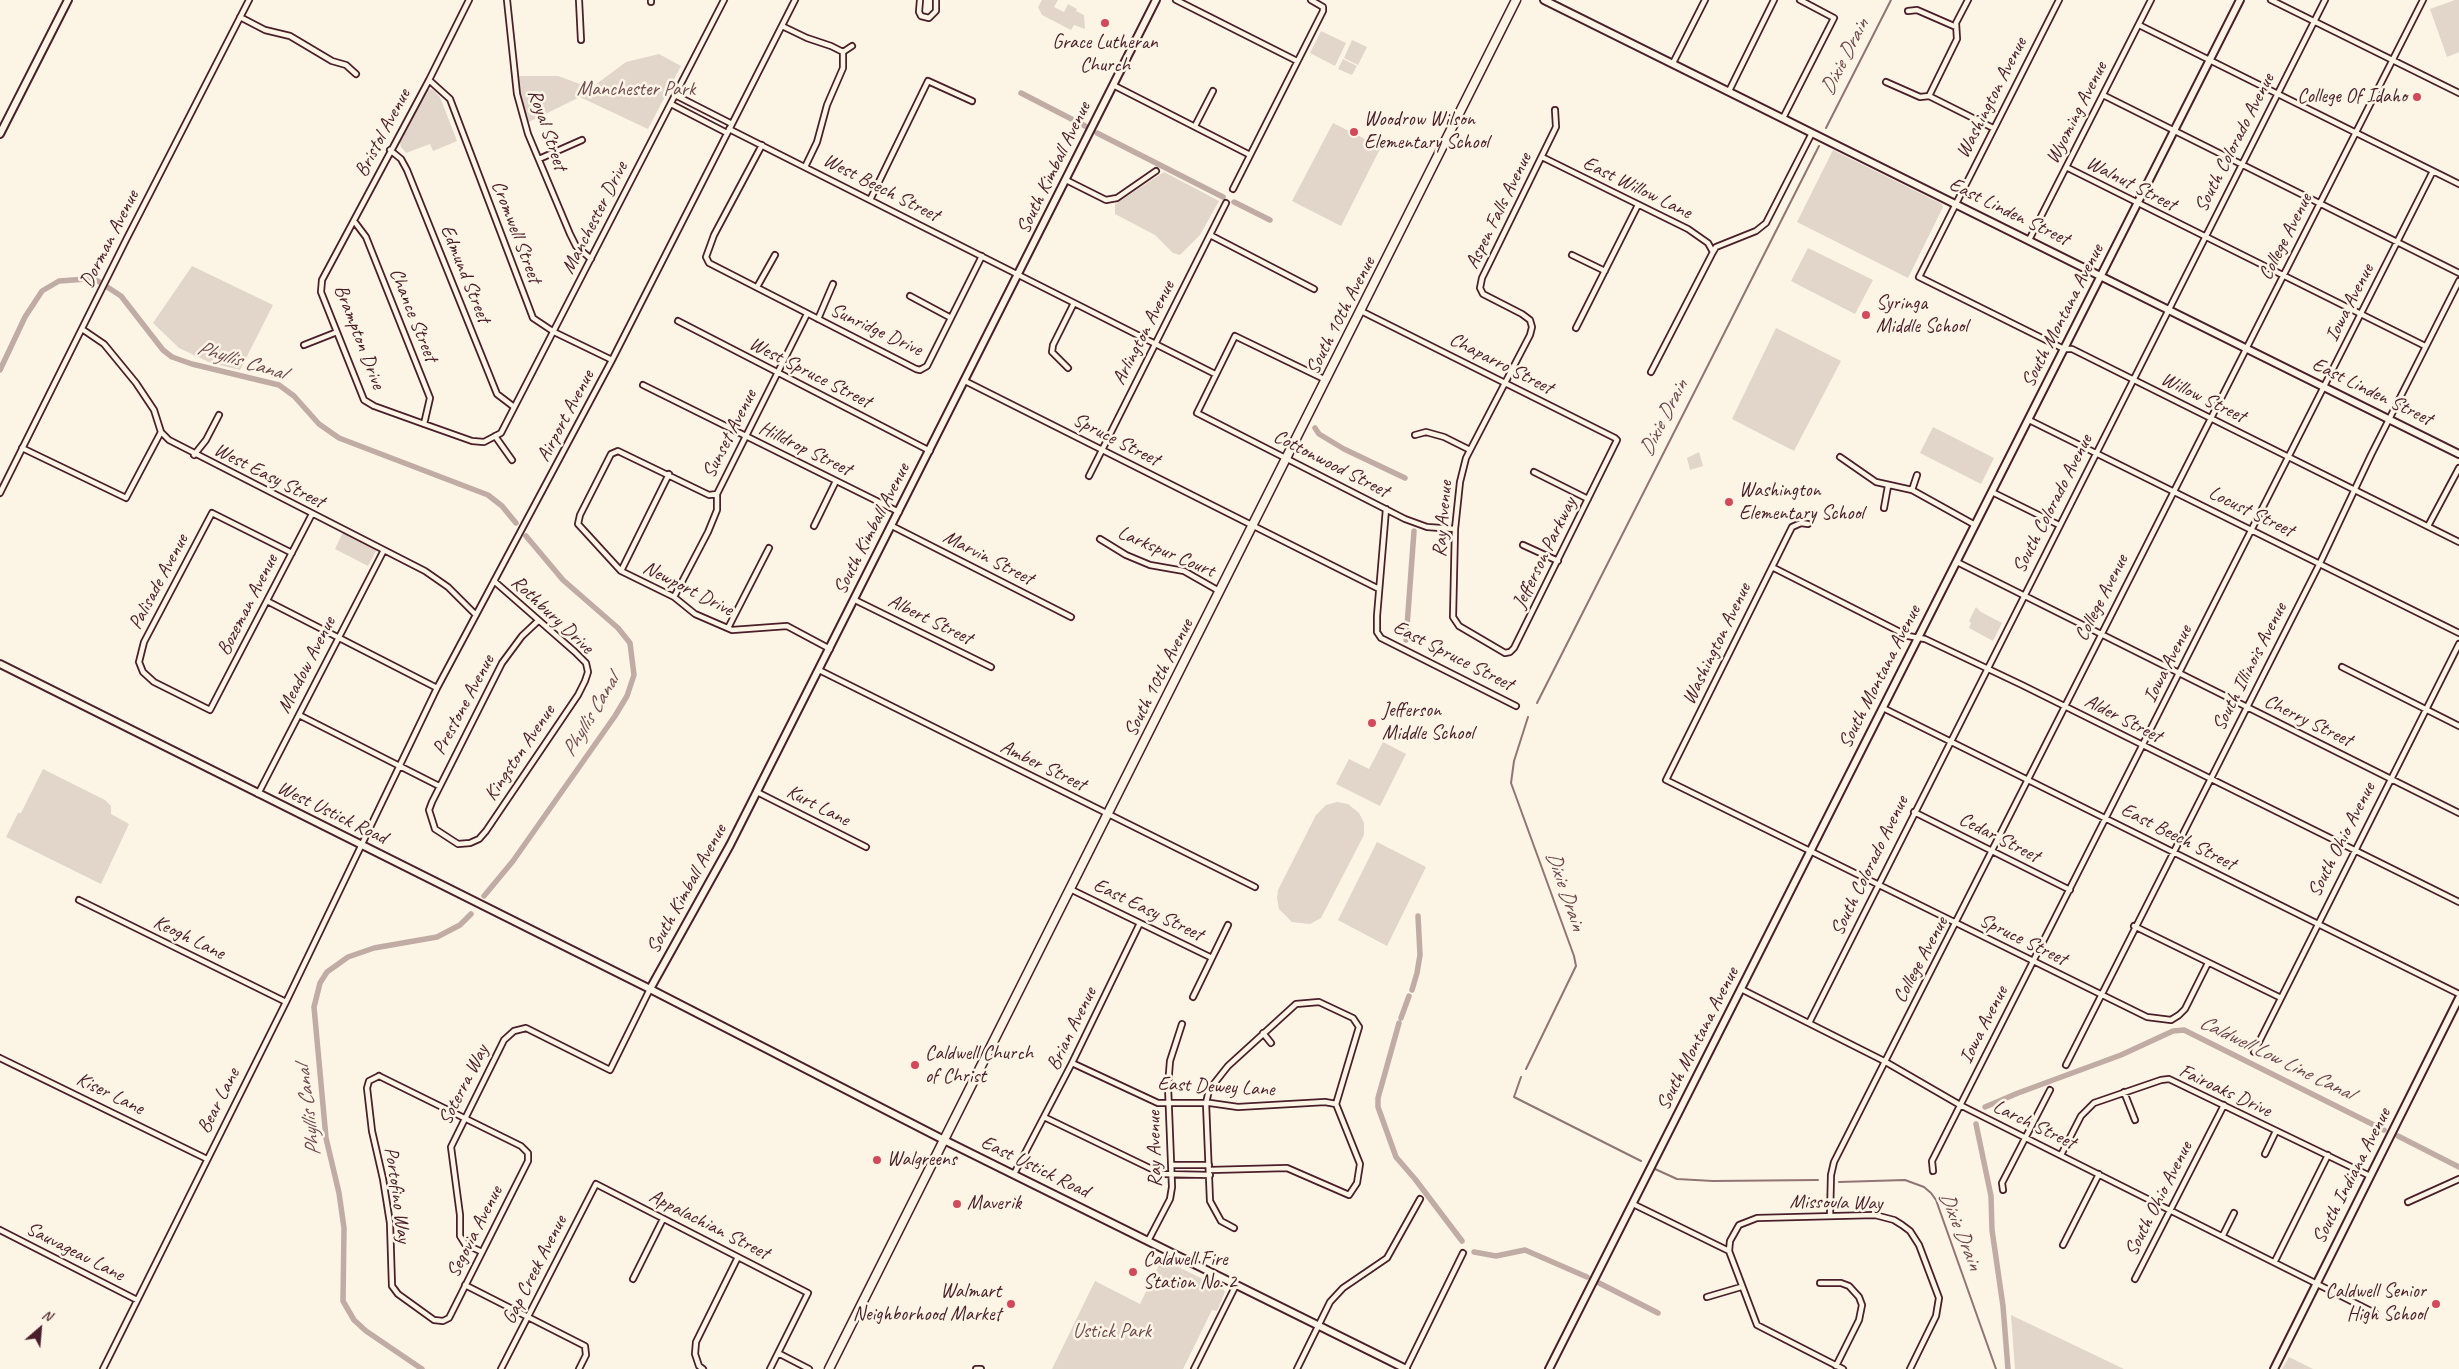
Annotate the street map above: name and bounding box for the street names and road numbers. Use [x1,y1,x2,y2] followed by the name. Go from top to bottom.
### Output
[1951,34,2033,162] street label: Washington Avenue
[2041,58,2113,168] street label: Wyoming Avenue
[2190,70,2280,216] street label: South Colorado Avenue
[350,85,416,181] street label: Bristol Avenue
[522,86,572,174] street label: Royal Street
[1012,98,1096,238] street label: South Kimball Avenue
[819,148,943,228] street label: West Beech Street
[1461,149,1537,273] street label: Aspen Falls Avenue
[1579,151,1695,225] street label: East Willow Lane
[2082,151,2180,217] street label: Walnut Street
[556,158,634,278] street label: Manchester Drive
[1945,173,2073,251] street label: East Linden Street
[485,177,547,287] street label: Cromwell Street
[75,186,145,292] street label: Dorman Avenue
[2254,190,2318,284] street label: College Avenue
[435,222,495,326] street label: Edmund Street
[2017,240,2109,392] street label: South Montana Avenue
[1301,253,1381,379] street label: South 10th Avenue
[2320,260,2380,346] street label: Iowa Avenue
[383,265,443,365] street label: Chance Street
[1107,277,1181,389] street label: Arlington Avenue
[328,282,390,392] street label: Brampton Drive
[826,298,926,362] street label: Sunridge Drive
[1445,328,1557,400] street label: Chaparro Street
[745,332,875,414] street label: West Spruce Street
[2308,353,2436,431] street label: East Linden Street
[532,366,600,466] street label: Airport Avenue
[2157,367,2249,429] street label: Willow Street
[697,386,763,482] street label: Sunset Avenue
[1069,408,1163,472] street label: Spruce Street
[755,416,855,482] street label: Hilldrop Street
[1269,425,1393,503] street label: Cottonwood Street
[2008,431,2098,577] street label: South Colorado Avenue
[210,438,328,514] street label: West Easy Street
[829,459,915,599] street label: South Kimball Avenue
[1428,480,1458,558] street label: Ray Avenue
[2204,481,2298,543] street label: Locust Street
[1508,493,1582,613] street label: Jefferson Parkway
[1114,521,1218,583] street label: Larkspur Court
[939,525,1037,591] street label: Marvin Street
[124,530,194,634] street label: Palisade Avenue
[212,550,284,660] street label: Bozeman Avenue
[2070,551,2134,645] street label: College Avenue
[639,556,737,622] street label: Newport Drive
[506,571,598,659] street label: Rothbury Drive
[1677,579,1757,709] street label: Washington Avenue
[884,589,976,651] street label: Albert Street
[2207,599,2293,735] street label: South Illinois Avenue
[1834,601,1926,753] street label: South Montana Avenue
[272,613,342,717] street label: Meadow Avenue
[1119,615,1199,741] street label: South 10th Avenue
[1389,615,1517,697] street label: East Spruce Street
[2138,621,2198,707] street label: Iowa Avenue
[428,651,500,759] street label: Prestone Avenue
[2080,689,2166,749] street label: Alder Street
[2260,689,2356,753] street label: Cherry Street
[479,701,561,805] street label: Kingston Avenue
[996,735,1090,797] street label: Amber Street
[273,776,391,850] street label: West Ustick Road
[2303,779,2381,901] street label: South Ohio Avenue
[782,780,854,832] street label: Kurt Lane
[1826,792,1914,940] street label: South Colorado Avenue
[2117,798,2239,876] street label: East Beech Street
[1955,807,2043,869] street label: Cedar Street
[642,820,732,958] street label: South Kimball Avenue
[1089,873,1207,947] street label: East Easy Street
[1975,909,2071,971] street label: Spruce Street
[149,910,229,966] street label: Keogh Lane
[1888,913,1954,1007] street label: College Avenue
[1652,963,1744,1115] street label: South Montana Avenue
[1954,982,2014,1068] street label: Iowa Avenue
[1042,984,1102,1074] street label: Brian Avenue
[434,1041,494,1129] street label: Soterra Way
[2175,1059,2275,1123] street label: Fairoaks Drive
[192,1064,246,1138] street label: Bear Lane
[72,1067,148,1121] street label: Kiser Lane
[1157,1072,1275,1102] street label: East Dewey Lane
[1989,1095,2079,1155] street label: Larch Street
[2307,1104,2397,1248] street label: South Indiana Avenue
[1142,1111,1168,1187] street label: Ray Avenue
[977,1130,1093,1204] street label: East Ustick Road
[2120,1138,2198,1260] street label: South Ohio Avenue
[378,1146,416,1244] street label: Portofino Way
[442,1182,508,1282] street label: Segovia Avenue
[645,1184,773,1266] street label: Appalachian Street
[1789,1190,1883,1216] street label: Missoula Way
[497,1212,573,1328] street label: Gap Creek Avenue
[22,1217,128,1287] street label: Sauvageau Lane

